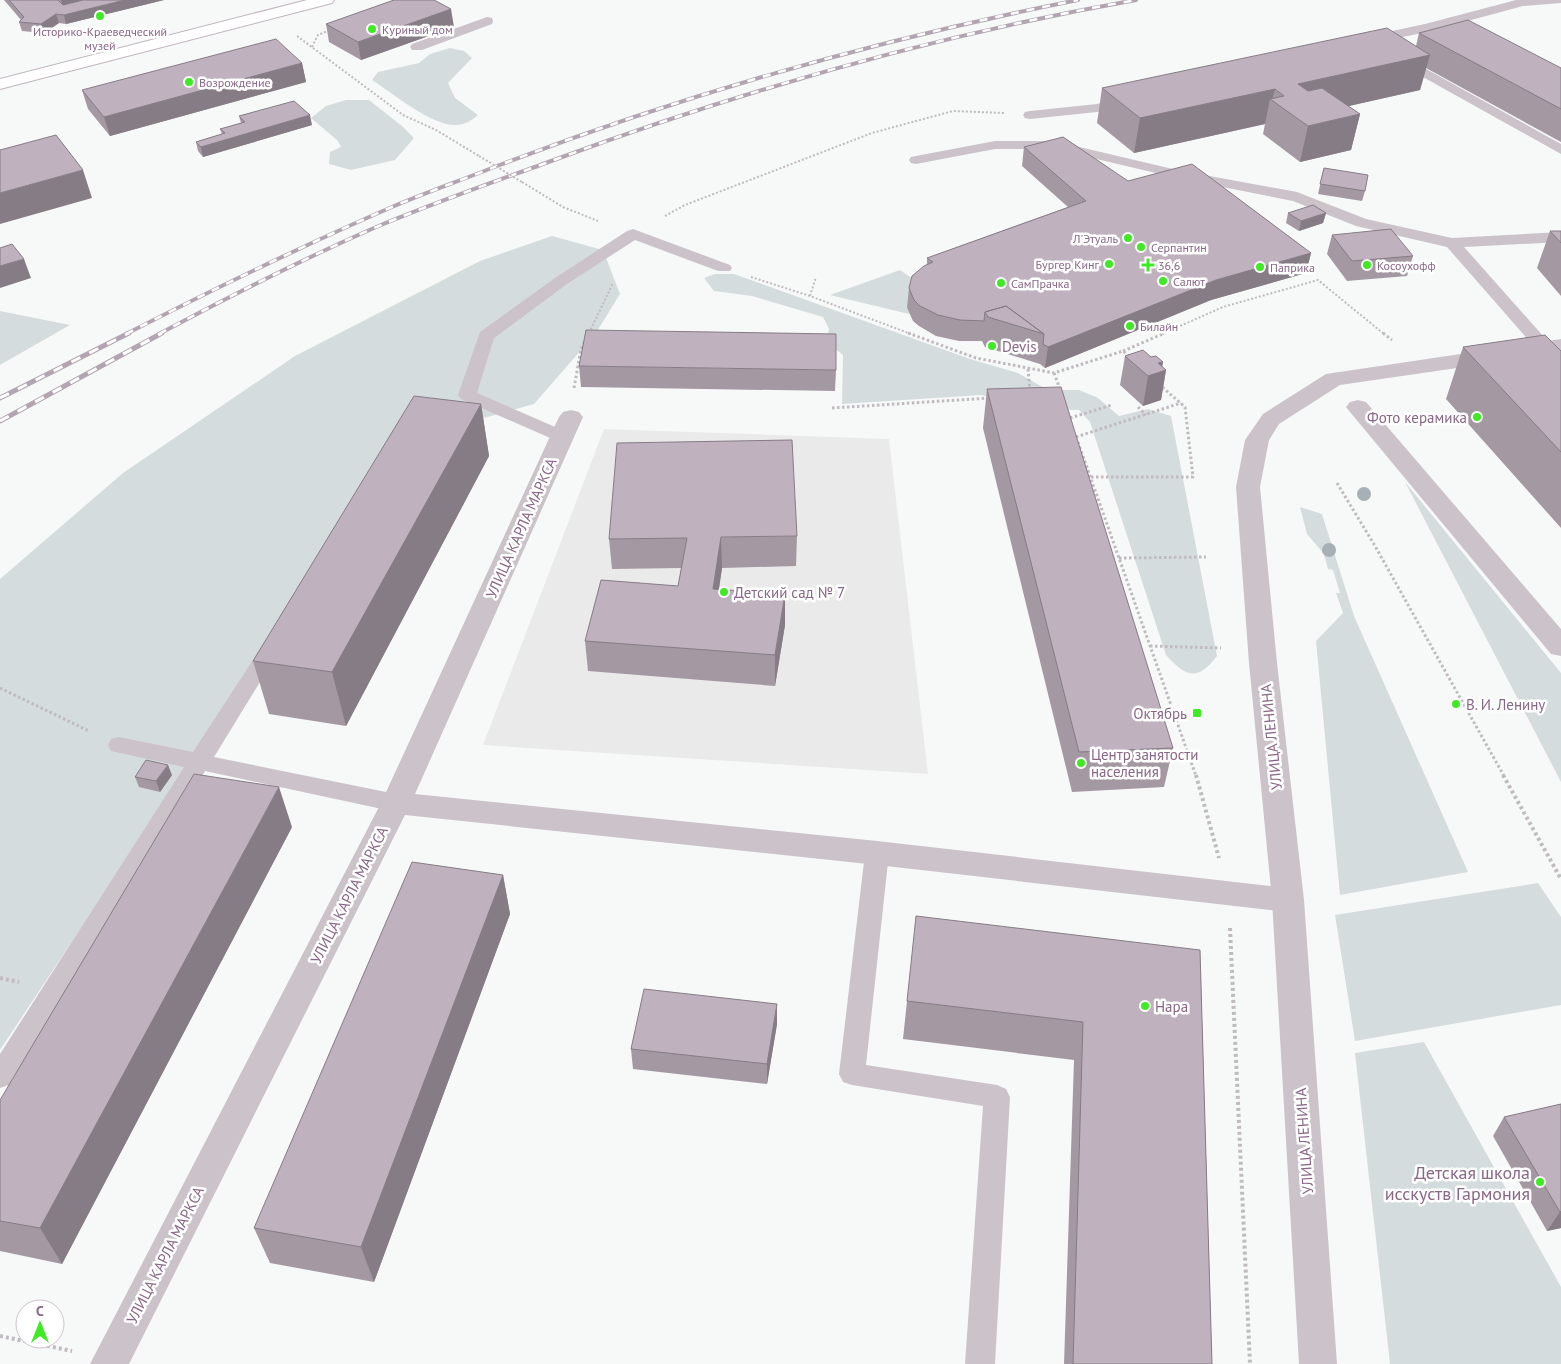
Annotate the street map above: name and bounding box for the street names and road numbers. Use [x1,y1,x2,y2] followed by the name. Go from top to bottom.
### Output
[481,455,561,601] street label: УЛИЦА КАРЛА МАРКСА
[1256,683,1286,791] street label: УЛИЦА ЛЕНИНА
[306,823,392,967] street label: УЛИЦА КАРЛА МАРКСА
[1291,1087,1317,1195] street label: УЛИЦА ЛЕНИНА
[122,1183,208,1327] street label: УЛИЦА КАРЛА МАРКСА

